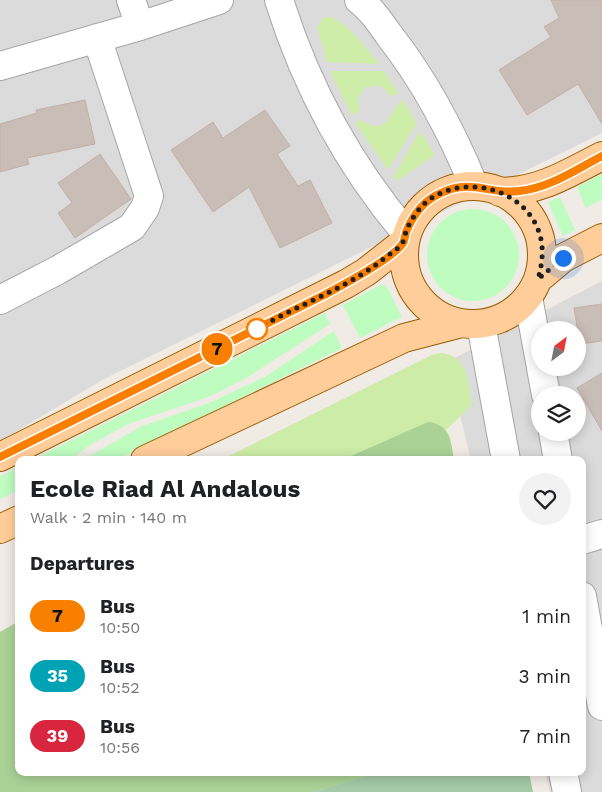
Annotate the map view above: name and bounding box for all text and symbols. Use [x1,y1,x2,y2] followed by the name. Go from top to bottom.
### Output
[551,246,576,271] your location
[246,318,268,340] unlabelled marker
[531,321,586,376] north arrow
[531,321,586,441] map controls
[201,333,233,365] line badge: 7
[212,338,222,359] text: 7
[531,386,586,441] button: layers
[519,473,571,525] button: heart
[30,475,300,503] text: Ecole Riad Al Andalous
[30,508,187,527] text: Walk · 2 min · 140 m
[30,552,135,575] text: Departures
[100,595,135,618] text: Bus
[52,605,63,626] text: 7
[522,605,571,628] text: 1 min
[100,618,140,637] text: 10:50
[100,655,135,678] text: Bus
[47,665,68,686] text: 35
[519,665,571,688] text: 3 min
[100,678,140,697] text: 10:52
[100,715,135,738] text: Bus
[47,725,68,746] text: 39
[520,725,571,748] text: 7 min
[100,738,140,757] text: 10:56

